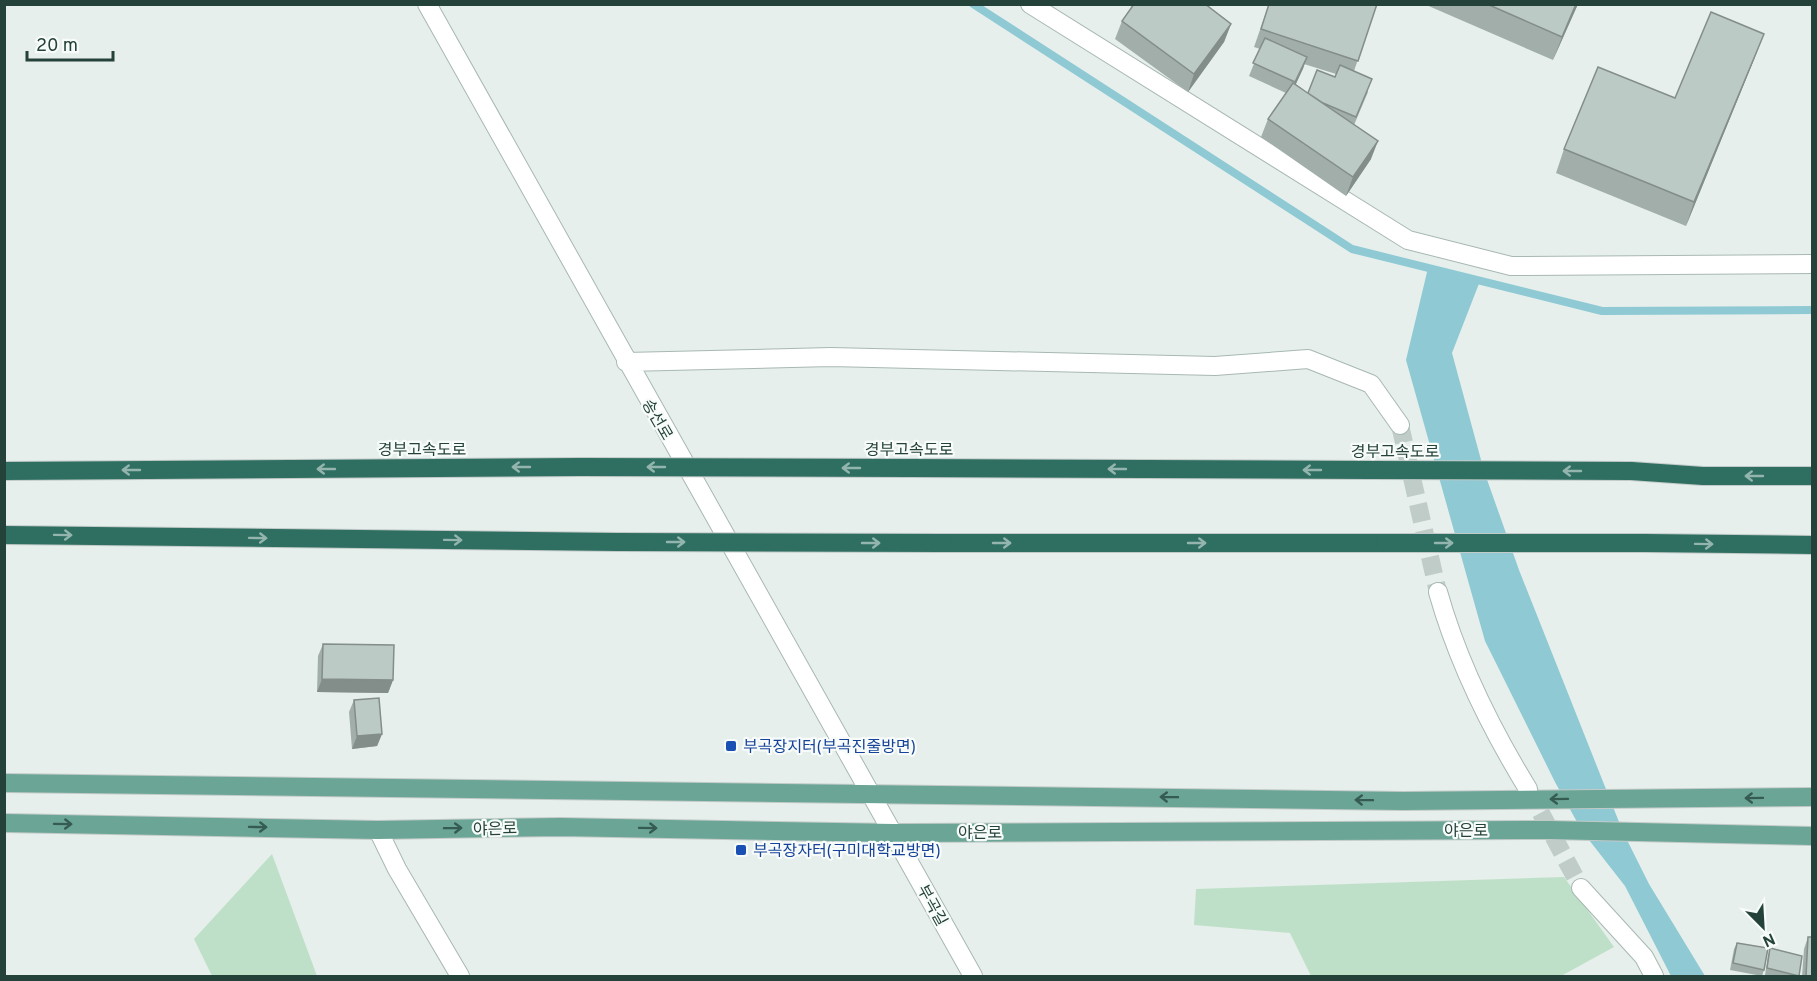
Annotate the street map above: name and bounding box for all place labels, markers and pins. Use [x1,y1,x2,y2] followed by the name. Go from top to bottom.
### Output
[743,738,916,758] place label: 부곡장지터(부곡진줄방면)
[724,739,738,753] marker: 부곡장지터(부곡진줄방면)
[753,842,941,862] place label: 부곡장자터(구미대학교방면)
[734,843,748,857] marker: 부곡장자터(구미대학교방면)

